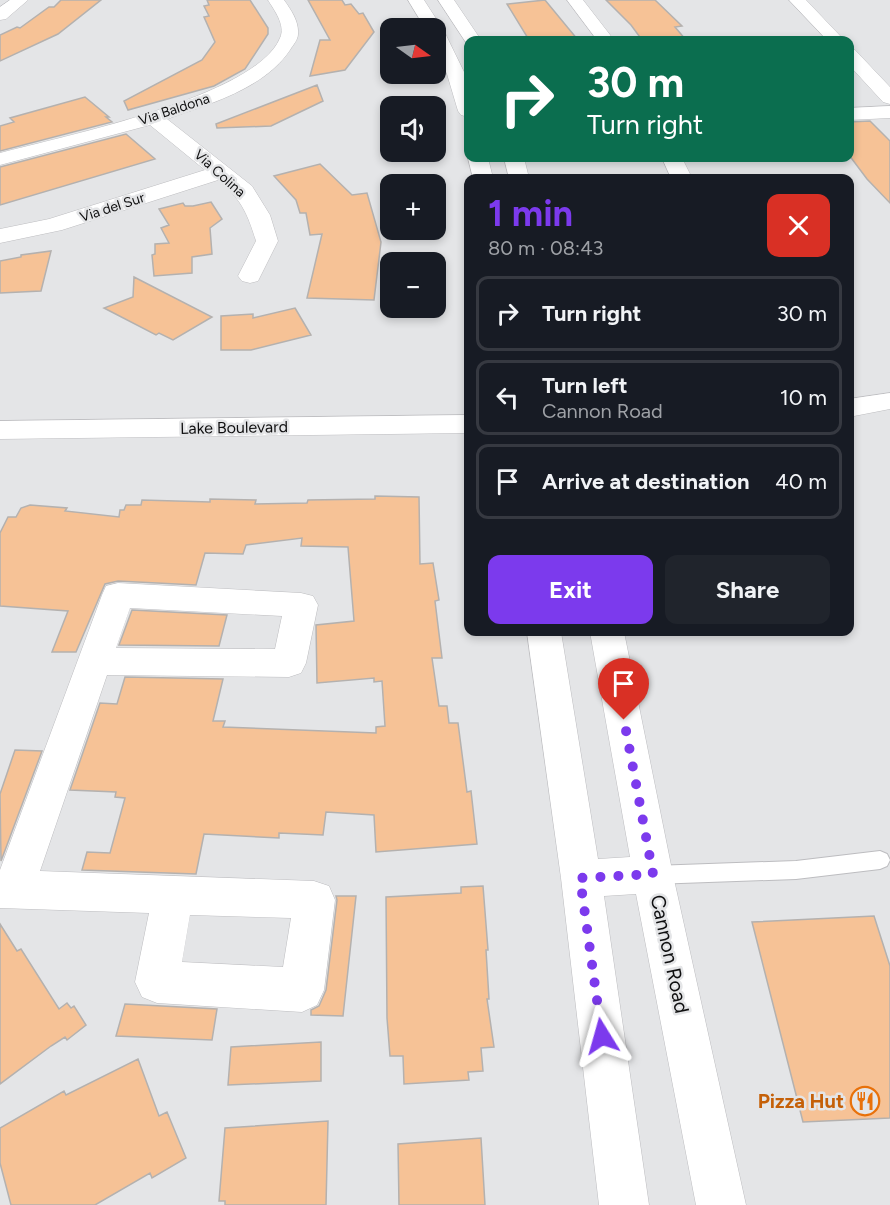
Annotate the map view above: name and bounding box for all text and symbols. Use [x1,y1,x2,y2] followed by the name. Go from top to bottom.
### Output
[380,18,446,84] north arrow
[380,18,446,318] map controls
[587,57,684,108] text: 30 m
[488,60,566,138] icon: right
[137,90,212,129] street label: Via Baldona
[380,96,446,162] button: sound
[587,108,703,141] text: Turn right
[191,146,249,201] street label: Via Colina
[380,174,446,240] button: +
[78,189,147,226] street label: Via del Sur
[488,192,573,235] text: 1 min
[767,194,830,257] button: close
[488,236,603,260] text: 80 m · 08:43
[380,252,446,318] button: −
[491,297,524,330] icon: right
[542,300,641,327] text: Turn right
[777,300,827,327] text: 30 m
[542,372,628,399] text: Turn left
[491,381,524,414] icon: left
[780,384,827,411] text: 10 m
[542,399,663,423] text: Cannon Road
[180,417,288,438] street label: Lake Boulevard
[491,465,524,498] icon: arrive
[542,468,750,495] text: Arrive at destination
[775,468,827,495] text: 40 m
[488,555,653,624] button: Exit
[665,555,830,624] button: Share
[598,658,649,720] pin
[607,667,640,700] icon: arrive
[646,892,694,1016] street label: Cannon Road
[570,1004,634,1068] position arrow
[849,1085,881,1117] restaurant icon: Pizza Hut
[758,1089,844,1113] place label: Pizza Hut

